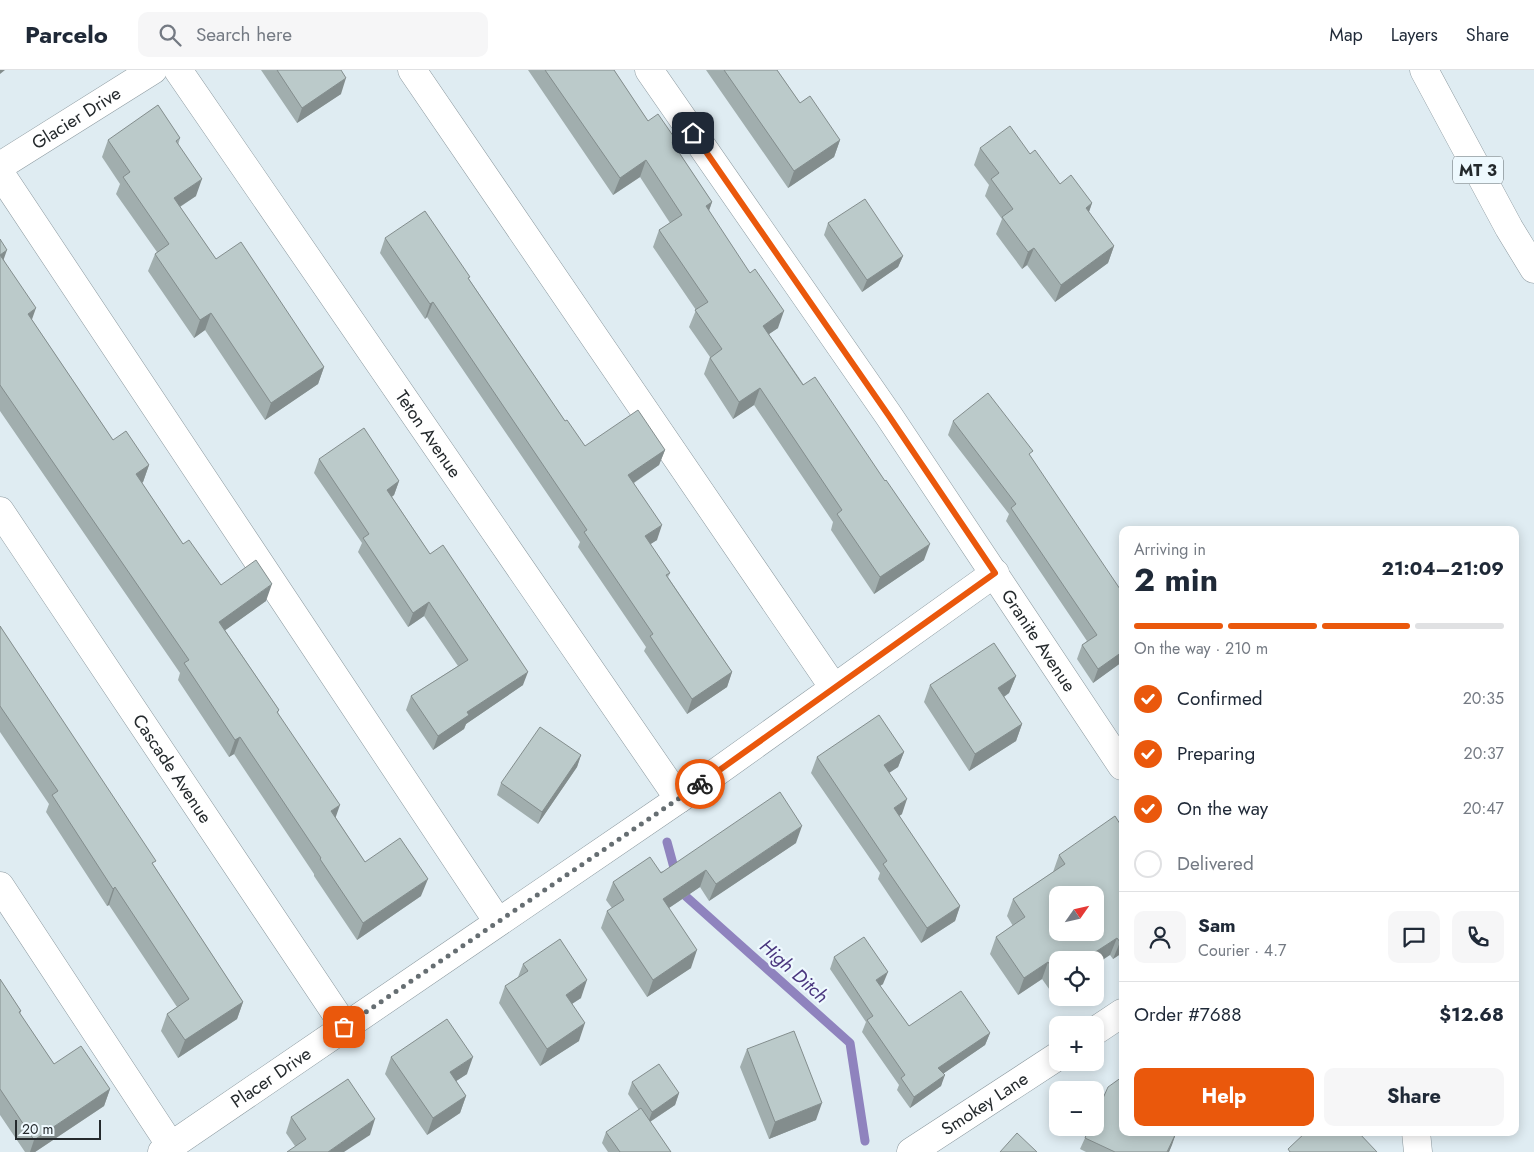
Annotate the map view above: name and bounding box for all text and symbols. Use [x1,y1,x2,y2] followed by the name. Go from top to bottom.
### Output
[138,12,488,57] search box
[25,17,108,52] text: Parcelo
[156,21,184,49] icon: search
[196,21,292,48] text: Search here
[1329,22,1363,48] text: Map
[1391,22,1438,48] text: Layers
[1466,22,1509,48] text: Share
[27,80,126,156] street label: Glacier Drive
[672,112,714,154] pin
[679,119,707,147] icon: home
[1453,156,1503,184] road number: MT 3
[389,385,468,483] street label: Teton Avenue
[1134,538,1206,561] text: Arriving in
[1381,555,1504,582] text: 21:04–21:09
[1134,557,1218,603] text: 2 min
[995,584,1082,697] street label: Granite Avenue
[1134,637,1268,660] text: On the way · 210 m
[1134,685,1162,713] icon: check
[1177,685,1263,712] text: Confirmed
[1463,687,1504,710] text: 20:35
[126,709,218,829] street label: Cascade Avenue
[1134,740,1162,768] icon: check
[1177,740,1255,767] text: Preparing
[1464,742,1504,765] text: 20:37
[675,759,725,809] courier
[686,770,714,798] icon: bike
[1134,795,1162,823] icon: check
[1177,795,1268,822] text: On the way
[1463,797,1504,820] text: 20:47
[1177,850,1254,877] text: Delivered
[1049,886,1104,941] north arrow
[1049,886,1104,1136] map controls
[1134,911,1186,963] button: person
[1388,911,1440,963] button: chat
[1452,911,1504,963] button: phone
[1198,912,1236,939] text: Sam
[754,933,834,1009] water label: High Ditch
[1198,939,1286,962] text: Courier · 4.7
[1049,951,1104,1006] button: locate
[1134,1001,1242,1028] text: Order #7688
[1439,1001,1504,1028] text: $12.68
[323,1006,365,1048] pin
[330,1013,358,1041] icon: bag
[1049,1016,1104,1071] button: +
[226,1041,316,1114] street label: Placer Drive
[936,1066,1033,1142] street label: Smokey Lane
[1134,1068,1314,1126] button: Help
[1324,1068,1504,1126] button: Share
[1049,1081,1104,1136] button: −
[15,1117,101,1140] scale bar
[22,1119,54,1139] text: 20 m

